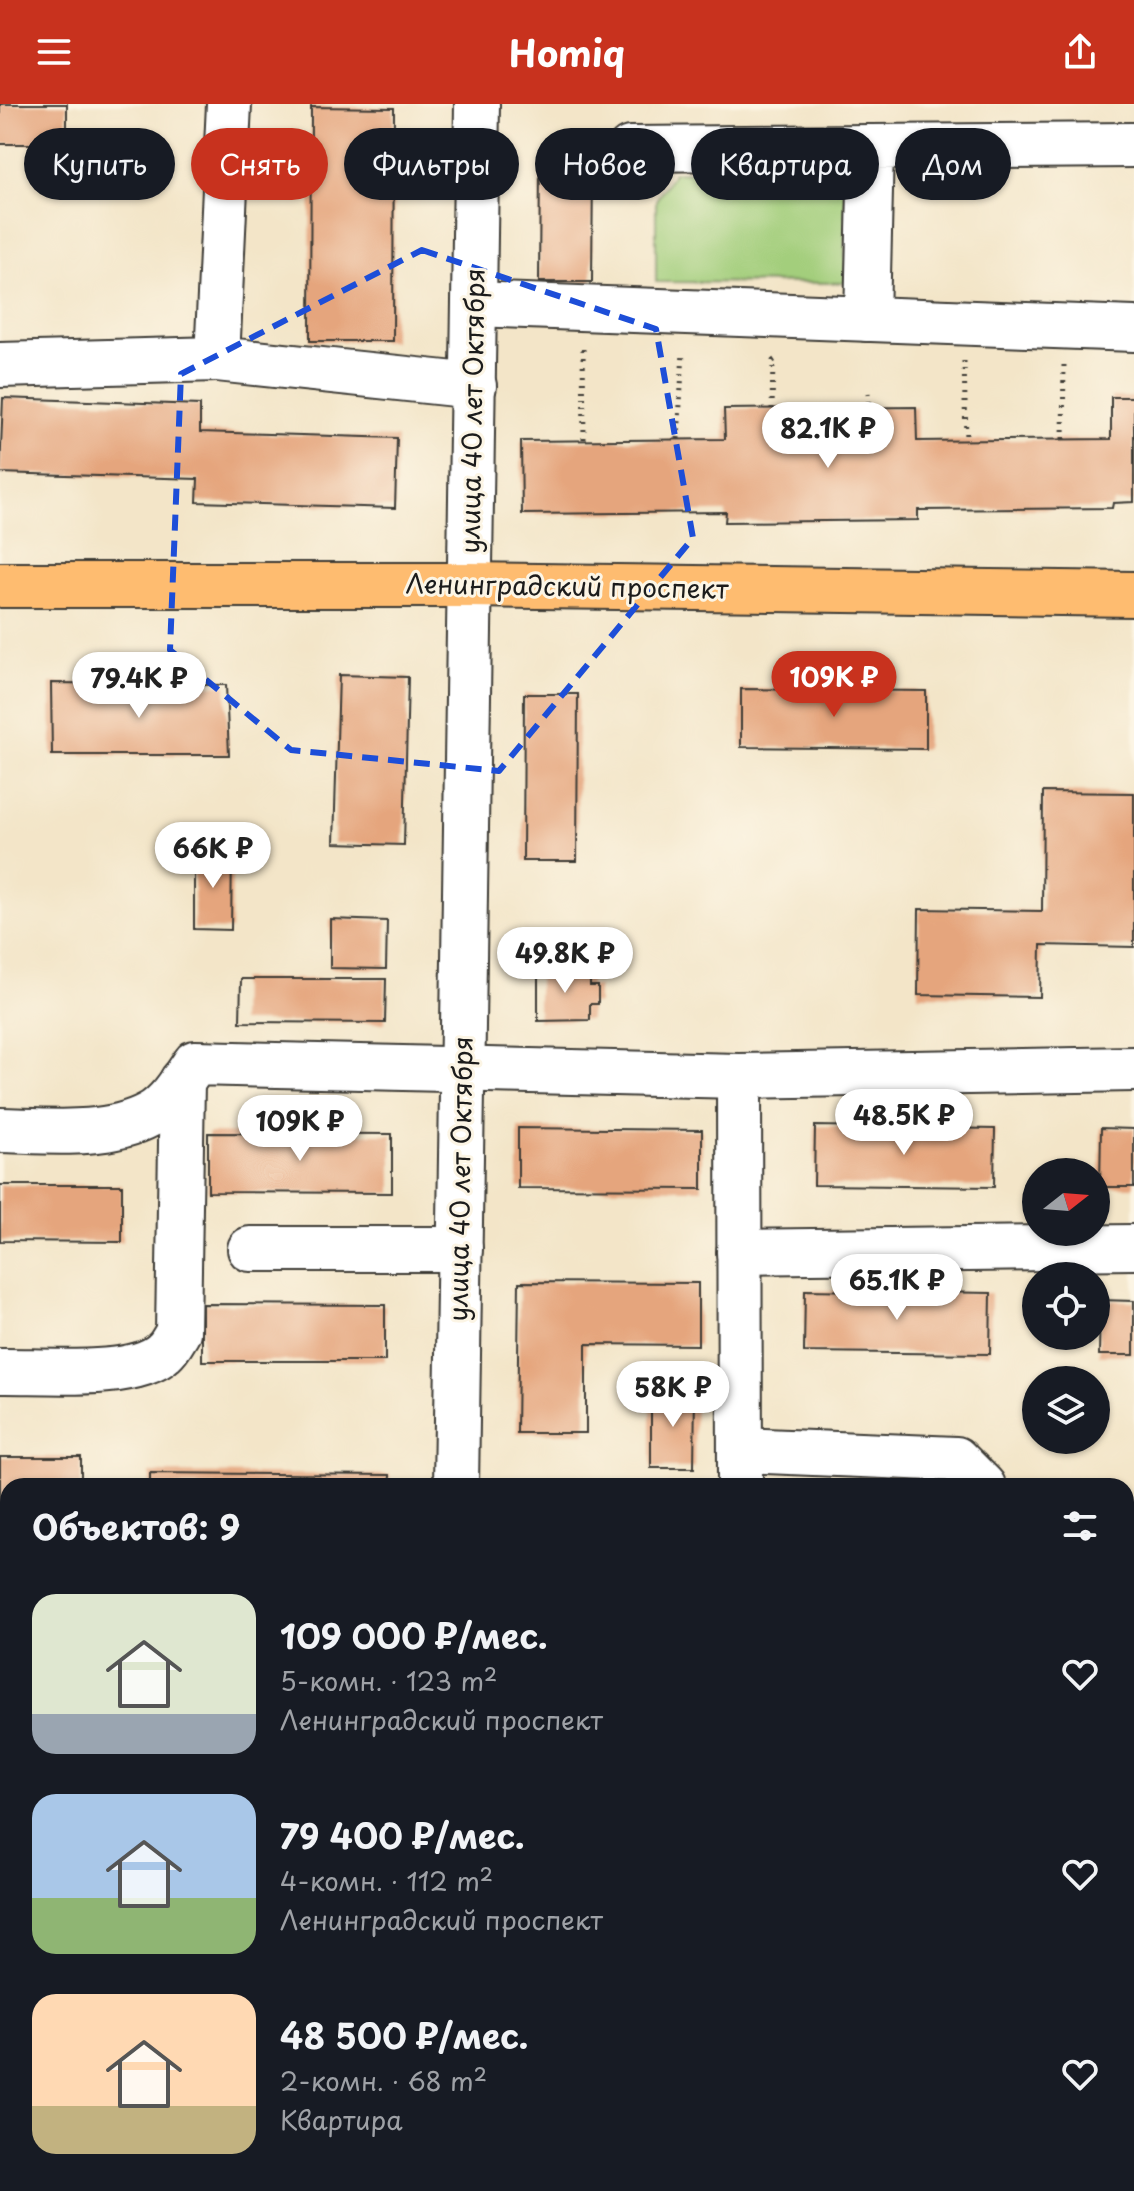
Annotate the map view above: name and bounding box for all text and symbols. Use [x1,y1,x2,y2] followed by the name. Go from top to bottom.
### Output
[509,25,625,79] text: Homiq
[32,30,76,74] icon: menu
[1058,30,1102,74] icon: share
[24,128,175,200] chip: Купить
[191,128,328,200] chip: Снять
[344,128,519,200] chip: Фильтры
[535,128,675,200] chip: Новое
[691,128,879,200] chip: Квартира
[895,128,1011,200] chip: Дом
[450,268,493,554] street label: улица 40 лет Октября
[754,402,902,470] pin: 82.1K ₽
[780,408,876,447] text: 82.1K ₽
[405,563,729,608] street label: Ленинградский проспект
[769,651,899,719] pin: 109K ₽
[65,652,213,720] pin: 79.4K ₽
[789,657,879,696] text: 109K ₽
[90,658,188,697] text: 79.4K ₽
[157,822,269,890] pin: 66K ₽
[173,828,253,867] text: 66K ₽
[491,927,639,995] pin: 49.8K ₽
[515,933,615,972] text: 49.8K ₽
[438,1036,481,1322] street label: улица 40 лет Октября
[830,1089,978,1157] pin: 48.5K ₽
[235,1095,365,1163] pin: 109K ₽
[853,1095,955,1134] text: 48.5K ₽
[255,1101,345,1140] text: 109K ₽
[1022,1158,1110,1246] north arrow
[1022,1158,1110,1454] map controls
[823,1254,971,1322] pin: 65.1K ₽
[849,1260,945,1299] text: 65.1K ₽
[1022,1262,1110,1350] button: locate
[617,1361,729,1429] pin: 58K ₽
[1022,1366,1110,1454] button: layers
[634,1367,712,1406] text: 58K ₽
[32,1500,240,1552] text: Объектов: 9
[1058,1504,1102,1548] icon: filters
[280,1609,548,1661] text: 109 000 ₽/мес.
[96,1626,192,1722] icon: home
[1058,1652,1102,1696] icon: heart
[280,1661,497,1700] text: 5-комн. · 123 m²
[280,1700,603,1739] text: Ленинградский проспект
[280,1809,525,1861] text: 79 400 ₽/мес.
[96,1826,192,1922] icon: home
[1058,1852,1102,1896] icon: heart
[280,1861,493,1900] text: 4-комн. · 112 m²
[280,1900,603,1939] text: Ленинградский проспект
[280,2009,528,2061] text: 48 500 ₽/мес.
[96,2026,192,2122] icon: home
[1058,2052,1102,2096] icon: heart
[280,2061,487,2100] text: 2-комн. · 68 m²
[280,2100,403,2139] text: Квартира

